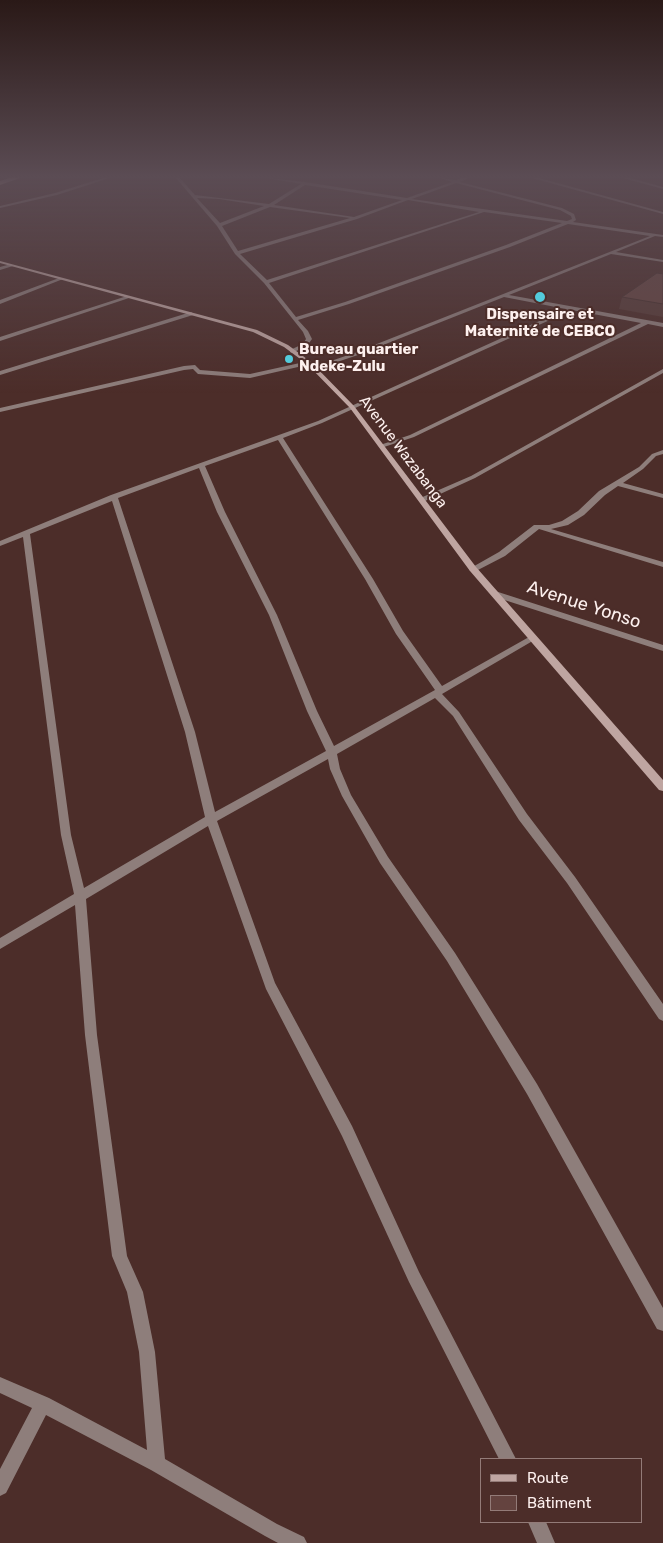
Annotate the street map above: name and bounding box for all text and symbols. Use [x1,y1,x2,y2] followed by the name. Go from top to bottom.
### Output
[533,290,547,304] marker: Dispensaire et Maternité de CEBCO
[465,306,615,341] place label: Dispensaire et Maternité de CEBCO
[299,341,418,376] place label: Bureau quartier Ndeke-Zulu
[283,353,295,365] marker: Bureau quartier Ndeke-Zulu
[355,392,451,512] street label: Avenue Wazabanga
[524,576,644,634] street label: Avenue Yonso
[480,1458,643,1523] legend
[527,1469,569,1487] text: Route
[527,1494,591,1512] text: Bâtiment

